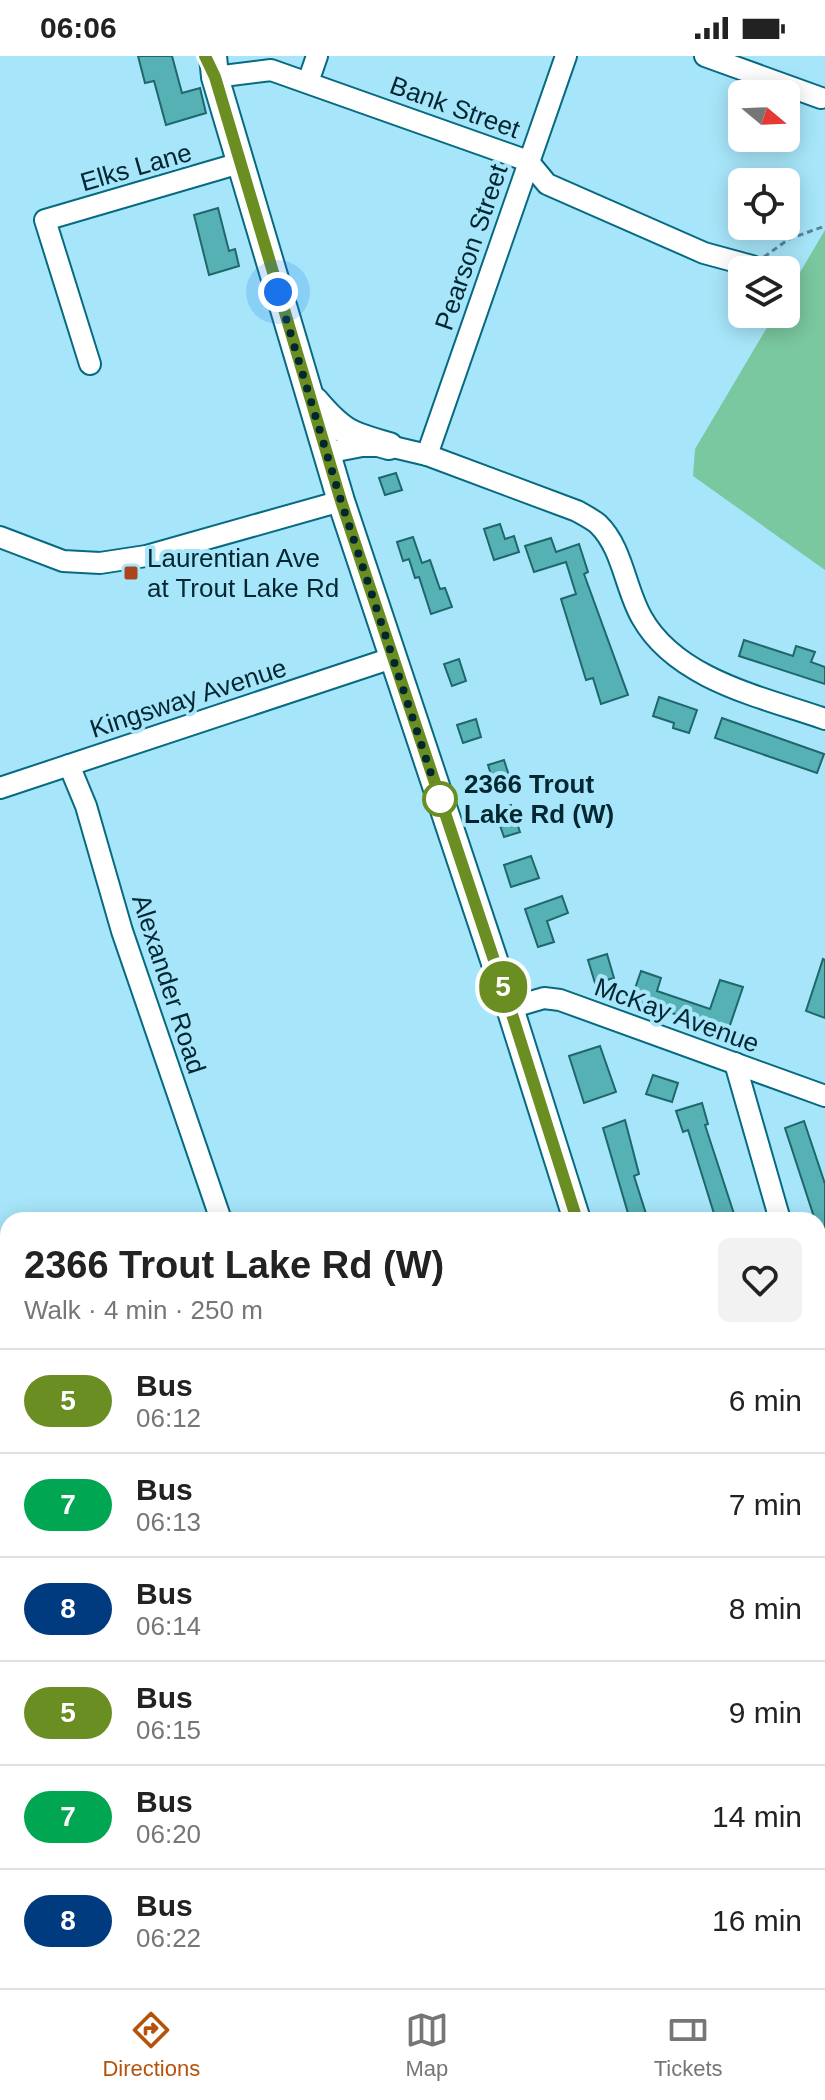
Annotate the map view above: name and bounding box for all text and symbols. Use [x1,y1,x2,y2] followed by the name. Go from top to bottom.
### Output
[40,11,117,44] text: 06:06
[386,70,525,145] street label: Bank Street
[728,80,800,152] north arrow
[728,80,800,328] map controls
[77,137,195,197] street label: Elks Lane
[429,159,514,334] street label: Pearson Street
[728,168,800,240] button: locate
[728,256,800,328] button: layers
[258,272,298,312] your location
[147,543,339,603] place label: Laurentian Ave at Trout Lake Rd
[122,564,140,582] marker: Laurentian Ave at Trout Lake Rd
[86,652,290,744] street label: Kingsway Avenue
[464,769,614,829] place label: 2366 Trout Lake Rd (W)
[423,782,457,816] marker: 2366 Trout Lake Rd (W)
[126,891,212,1077] street label: Alexander Road
[477,961,529,1013] line badge: 5
[495,971,511,1002] text: 5
[591,971,763,1059] street label: McKay Avenue
[718,1238,802,1322] button: heart
[24,1244,444,1286] text: 2366 Trout Lake Rd (W)
[24,1295,263,1325] text: Walk · 4 min · 250 m
[136,1369,193,1402] text: Bus
[729,1384,802,1417] text: 6 min
[60,1385,76,1416] text: 5
[136,1403,201,1433] text: 06:12
[136,1473,193,1506] text: Bus
[729,1488,802,1521] text: 7 min
[60,1489,76,1520] text: 7
[136,1507,201,1537] text: 06:13
[136,1577,193,1610] text: Bus
[729,1592,802,1625] text: 8 min
[60,1593,76,1624] text: 8
[136,1611,201,1641] text: 06:14
[136,1681,193,1714] text: Bus
[729,1696,802,1729] text: 9 min
[60,1697,76,1728] text: 5
[136,1715,201,1745] text: 06:15
[136,1785,193,1818] text: Bus
[712,1800,802,1833] text: 14 min
[60,1801,76,1832] text: 7
[136,1819,201,1849] text: 06:20
[136,1889,193,1922] text: Bus
[712,1904,802,1937] text: 16 min
[60,1905,76,1936] text: 8
[136,1923,201,1953] text: 06:22
[102,2008,200,2082] tab: Directions
[405,2008,449,2082] tab: Map
[654,2008,723,2082] tab: Tickets

